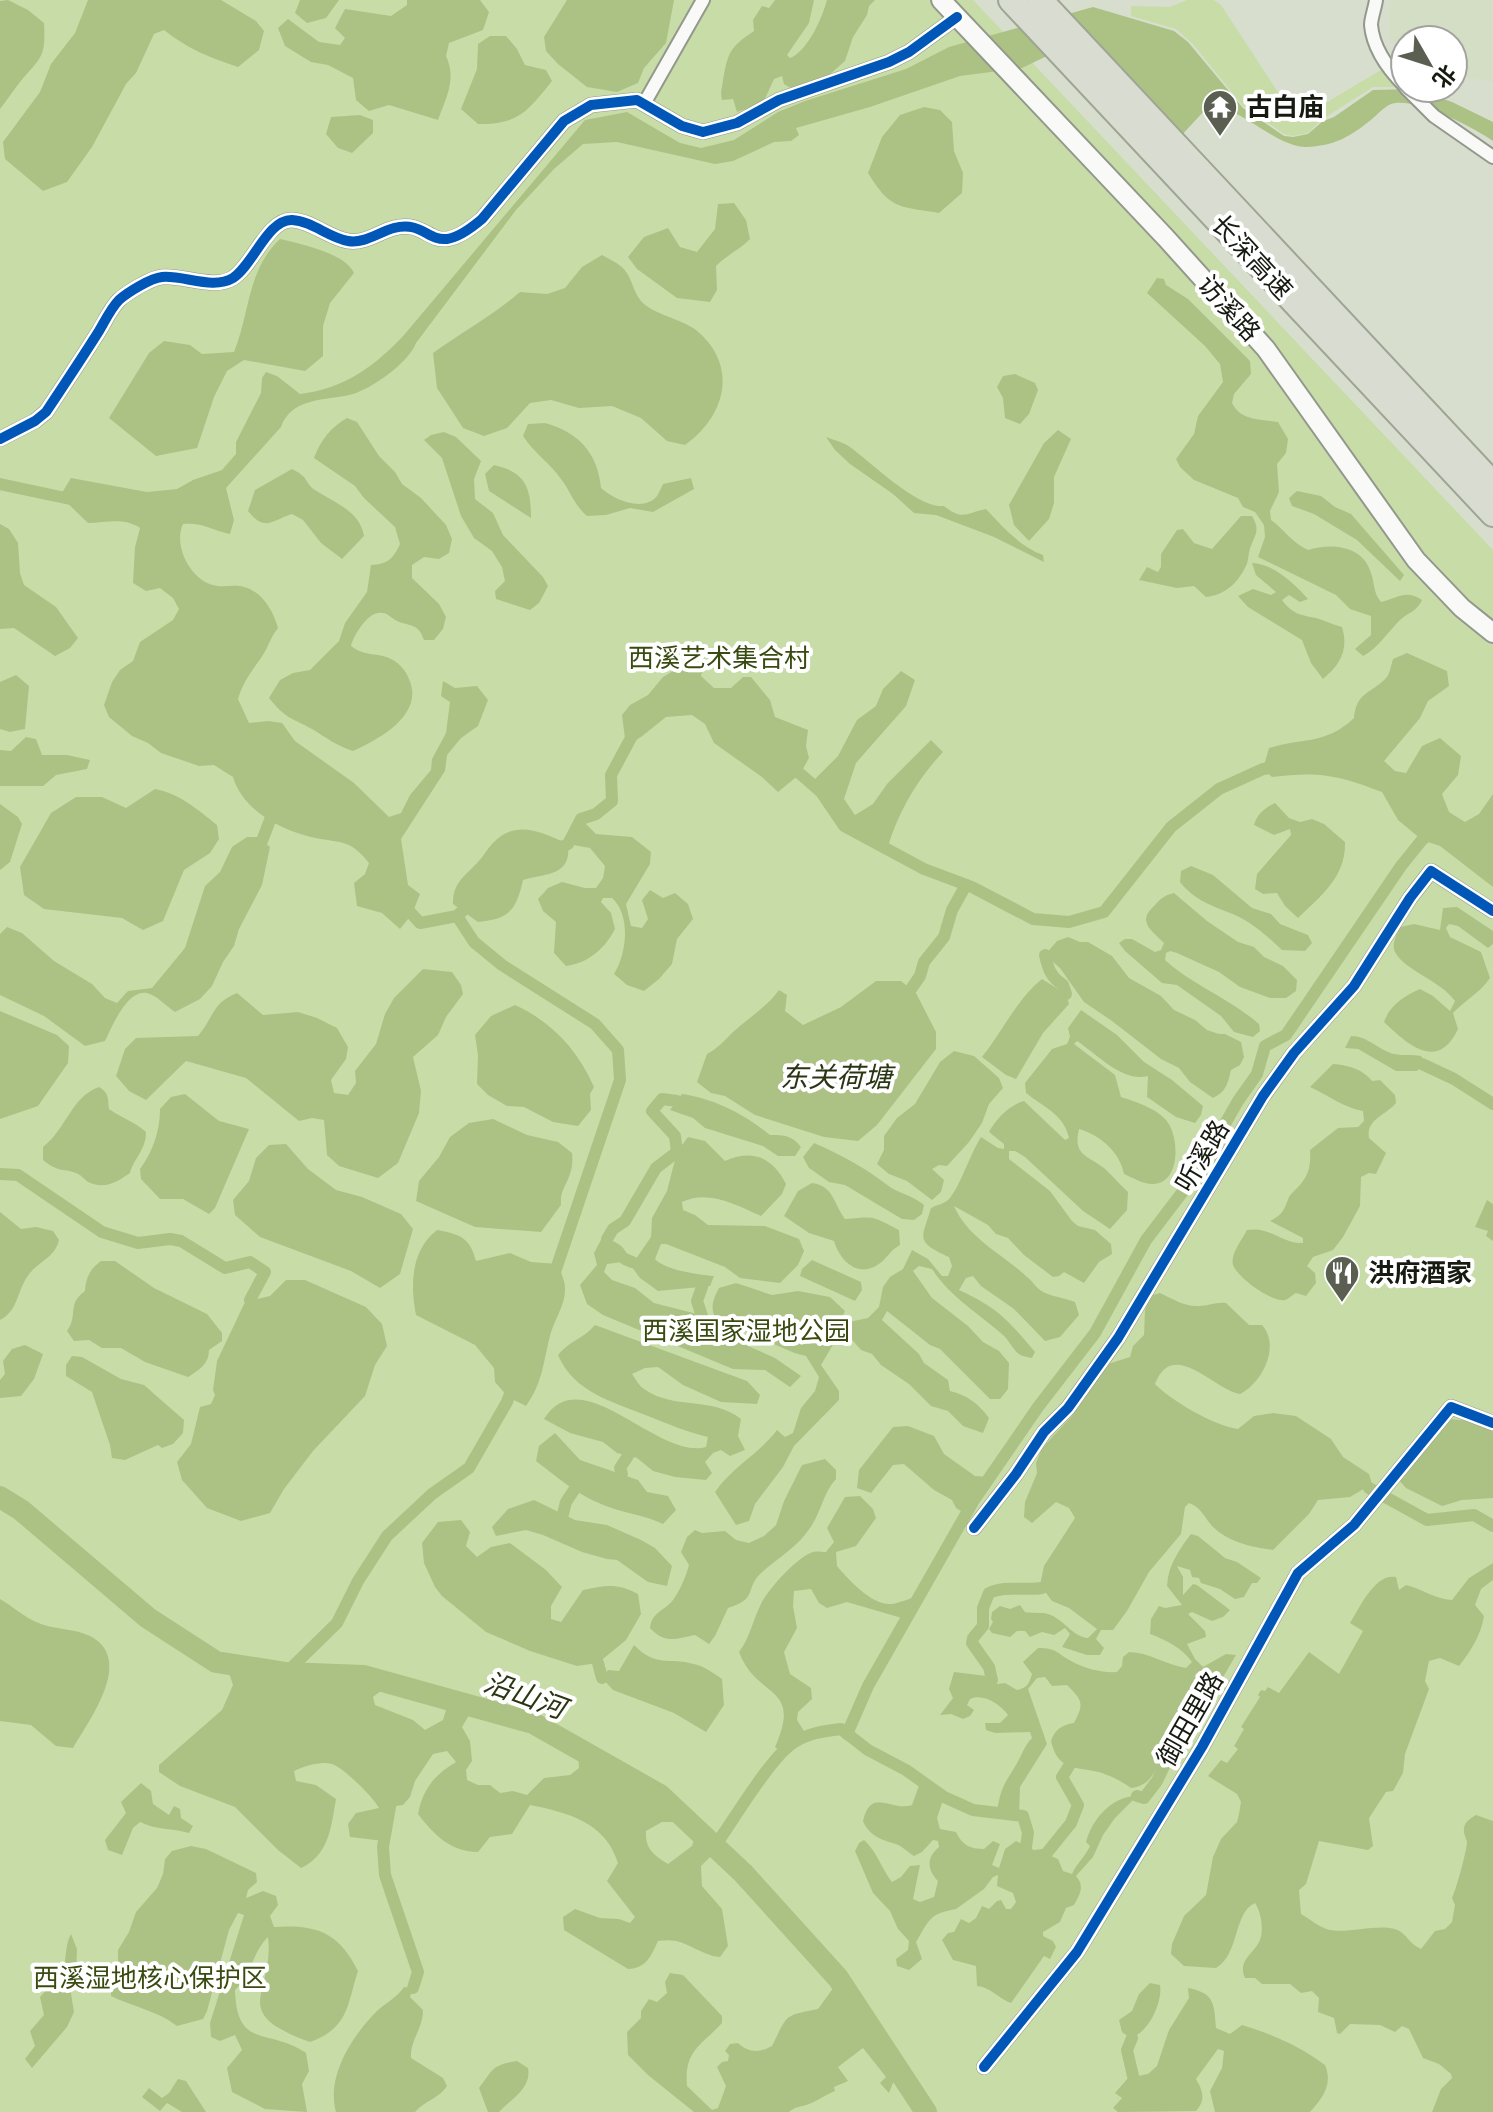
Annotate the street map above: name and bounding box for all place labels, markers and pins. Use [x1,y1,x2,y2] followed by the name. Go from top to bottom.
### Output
[1201,88,1239,138] temple icon: 古白庙
[1246,90,1324,121] place label: 古白庙
[1323,1254,1361,1304] restaurant icon: 洪府酒家
[1368,1256,1472,1287] place label: 洪府酒家

